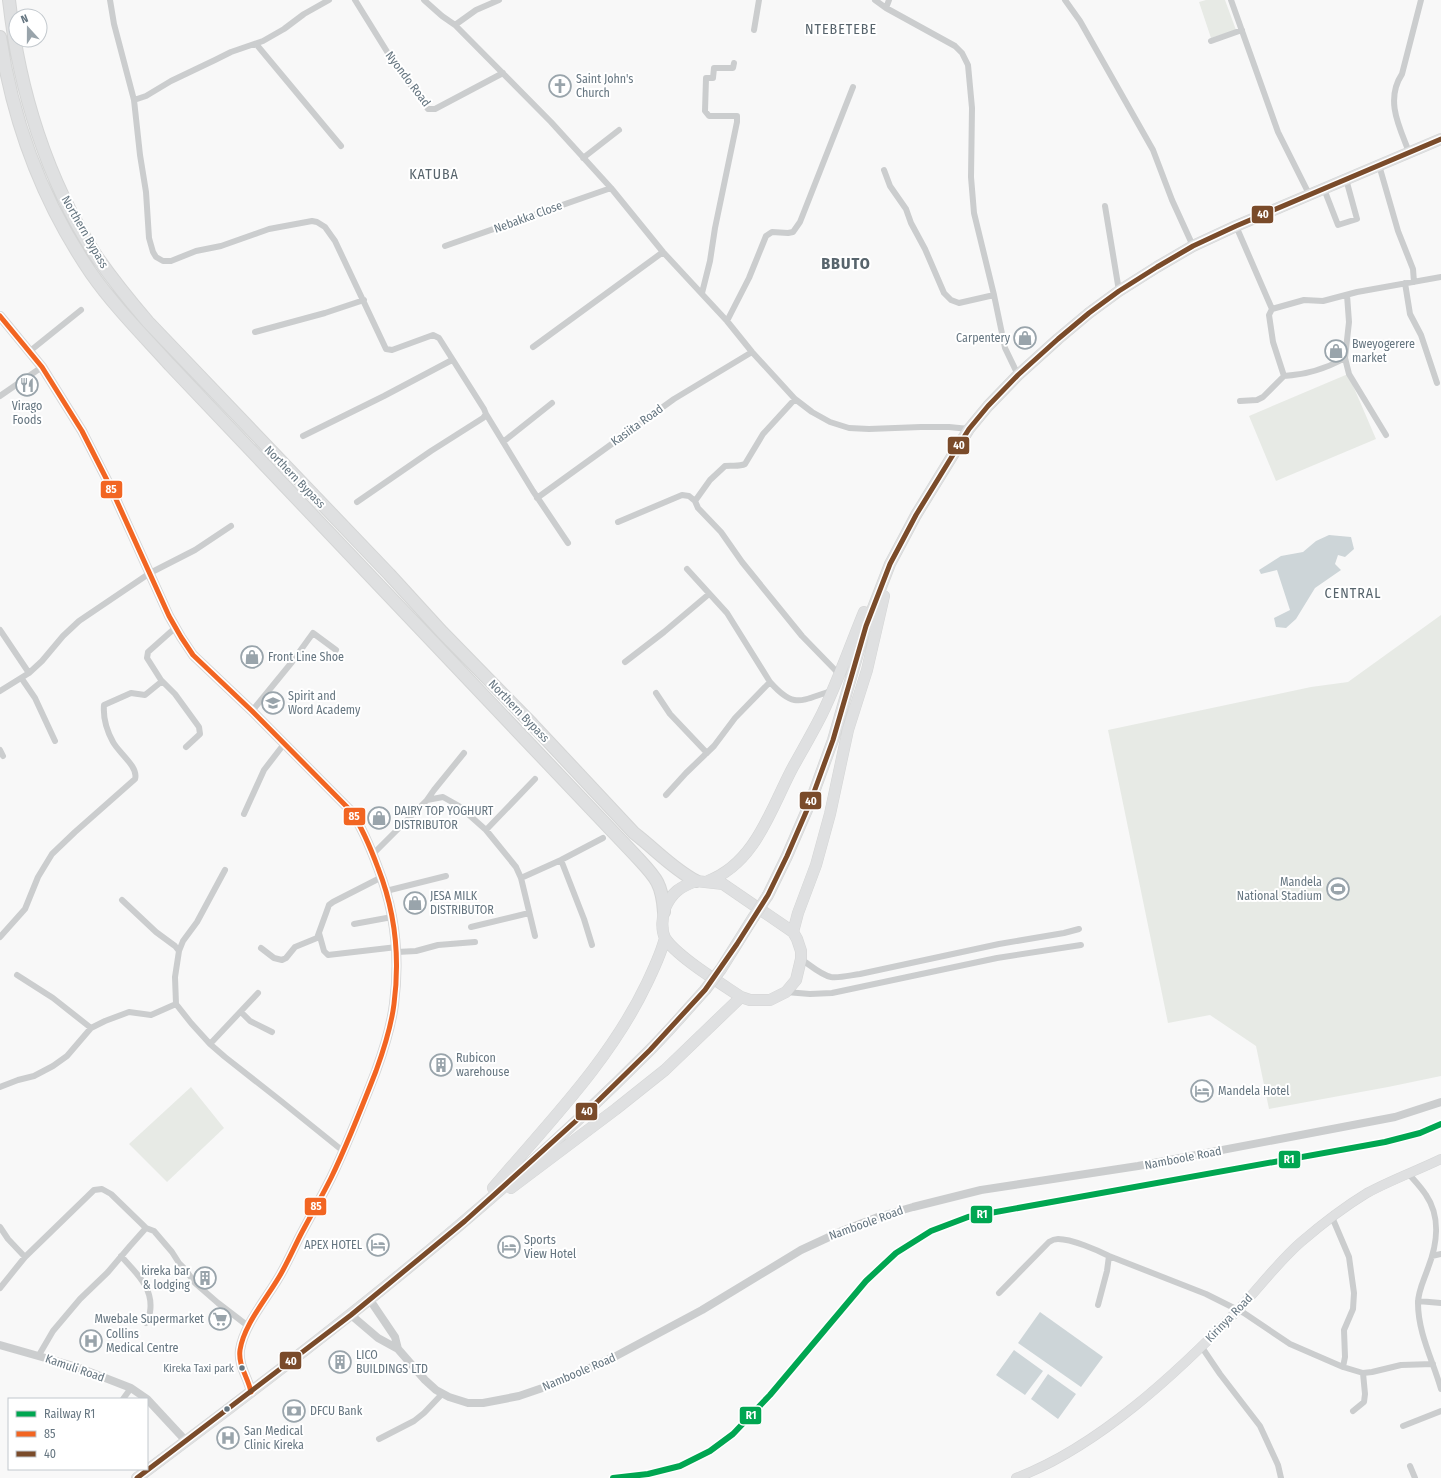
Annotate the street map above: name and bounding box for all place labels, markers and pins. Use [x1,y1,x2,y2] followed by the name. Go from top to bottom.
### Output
[576,72,633,100] place label: Saint John's Church
[547,73,573,99] church icon: Saint John's Church
[1012,325,1038,351] shop icon: Carpentery
[956,331,1011,345] place label: Carpentery
[1352,337,1415,365] place label: Bweyogerere market
[1323,338,1349,364] shop icon: Bweyogerere market
[14,372,40,398] restaurant icon: Virago Foods
[12,399,42,427] place label: Virago Foods
[239,644,265,670] shop icon: Front Line Shoe
[268,650,344,664] place label: Front Line Shoe
[288,689,361,717] place label: Spirit and Word Academy
[260,690,286,716] school or university icon: Spirit and Word Academy
[394,804,494,832] place label: DAIRY TOP YOGHURT DISTRIBUTOR
[366,805,392,831] shop icon: DAIRY TOP YOGHURT DISTRIBUTOR
[1237,875,1322,903] place label: Mandela National Stadium
[1325,876,1351,902] sports icon: Mandela National Stadium
[430,889,494,917] place label: JESA MILK DISTRIBUTOR
[402,890,428,916] shop icon: JESA MILK DISTRIBUTOR
[456,1051,509,1079] place label: Rubicon warehouse
[428,1052,454,1078] building icon: Rubicon warehouse
[1189,1078,1215,1104] hotel icon: Mandela Hotel
[1218,1084,1289,1098] place label: Mandela Hotel
[365,1232,391,1258] hotel icon: APEX HOTEL
[524,1233,576,1261] place label: Sports View Hotel
[496,1234,522,1260] hotel icon: Sports View Hotel
[304,1238,363,1252] place label: APEX HOTEL
[141,1264,191,1292] place label: kireka bar & lodging
[192,1265,218,1291] building icon: kireka bar & lodging
[207,1306,233,1332] supermarket icon: Mwebale Supermarket
[94,1312,204,1326] place label: Mwebale Supermarket
[106,1327,179,1355] place label: Collins Medical Centre
[78,1328,104,1354] hospital icon: Collins Medical Centre
[356,1348,428,1376] place label: LICO BUILDINGS LTD
[327,1349,353,1375] building icon: LICO BUILDINGS LTD
[163,1362,235,1375] place label: Kireka Taxi park
[237,1363,247,1373] marker: Kireka Taxi park
[281,1398,307,1424] bank icon: DFCU Bank
[222,1404,232,1414] unlabelled marker
[310,1404,363,1418] place label: DFCU Bank
[244,1424,304,1452] place label: San Medical Clinic Kireka
[215,1425,241,1451] hospital icon: San Medical Clinic Kireka

